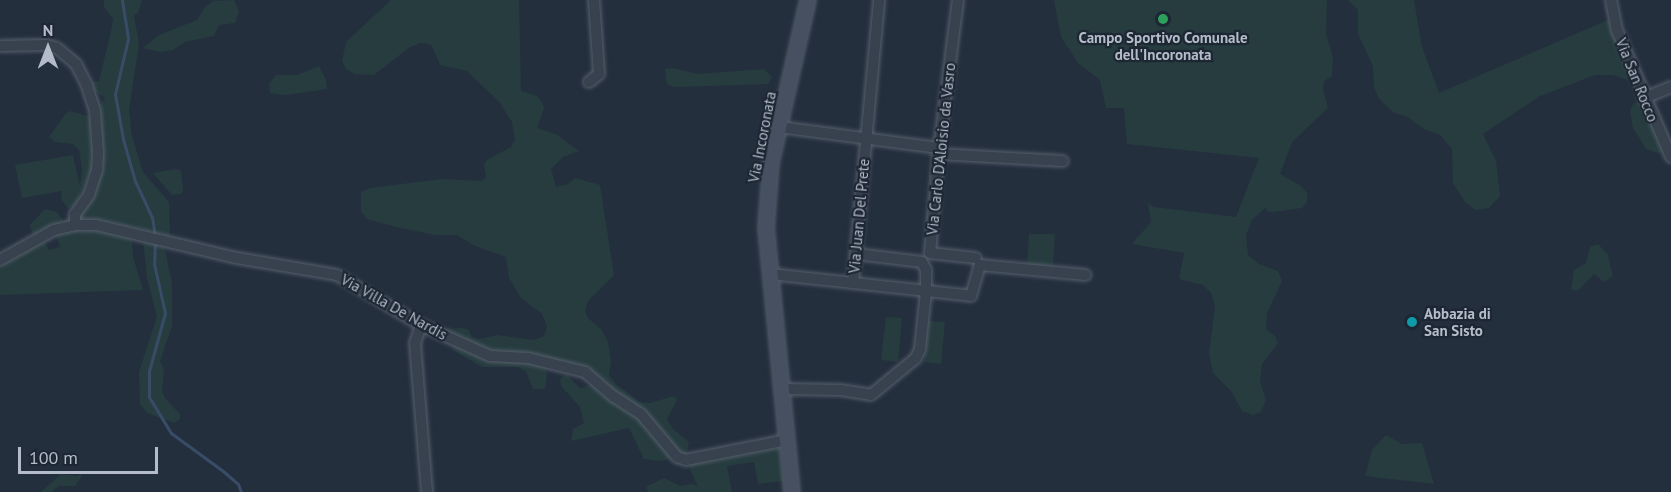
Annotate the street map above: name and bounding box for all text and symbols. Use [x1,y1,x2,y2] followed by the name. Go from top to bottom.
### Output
[1156,12,1170,26] marker: Campo Sportivo Comunale dell'Incoronata
[18,18,78,78] north arrow
[43,20,53,40] text: N
[1078,28,1248,63] place label: Campo Sportivo Comunale dell'Incoronata
[1612,35,1662,125] street label: Via San Rocco
[923,62,959,236] street label: Via Carlo D'Aloisio da Vasro
[744,90,780,184] street label: Via Incoronata
[845,158,873,274] street label: Via Juan Del Prete
[338,270,450,344] street label: Via Villa De Nardis
[1424,304,1491,339] place label: Abbazia di San Sisto
[1405,315,1419,329] marker: Abbazia di San Sisto
[21,435,160,473] scale bar
[29,446,78,469] text: 100 m

